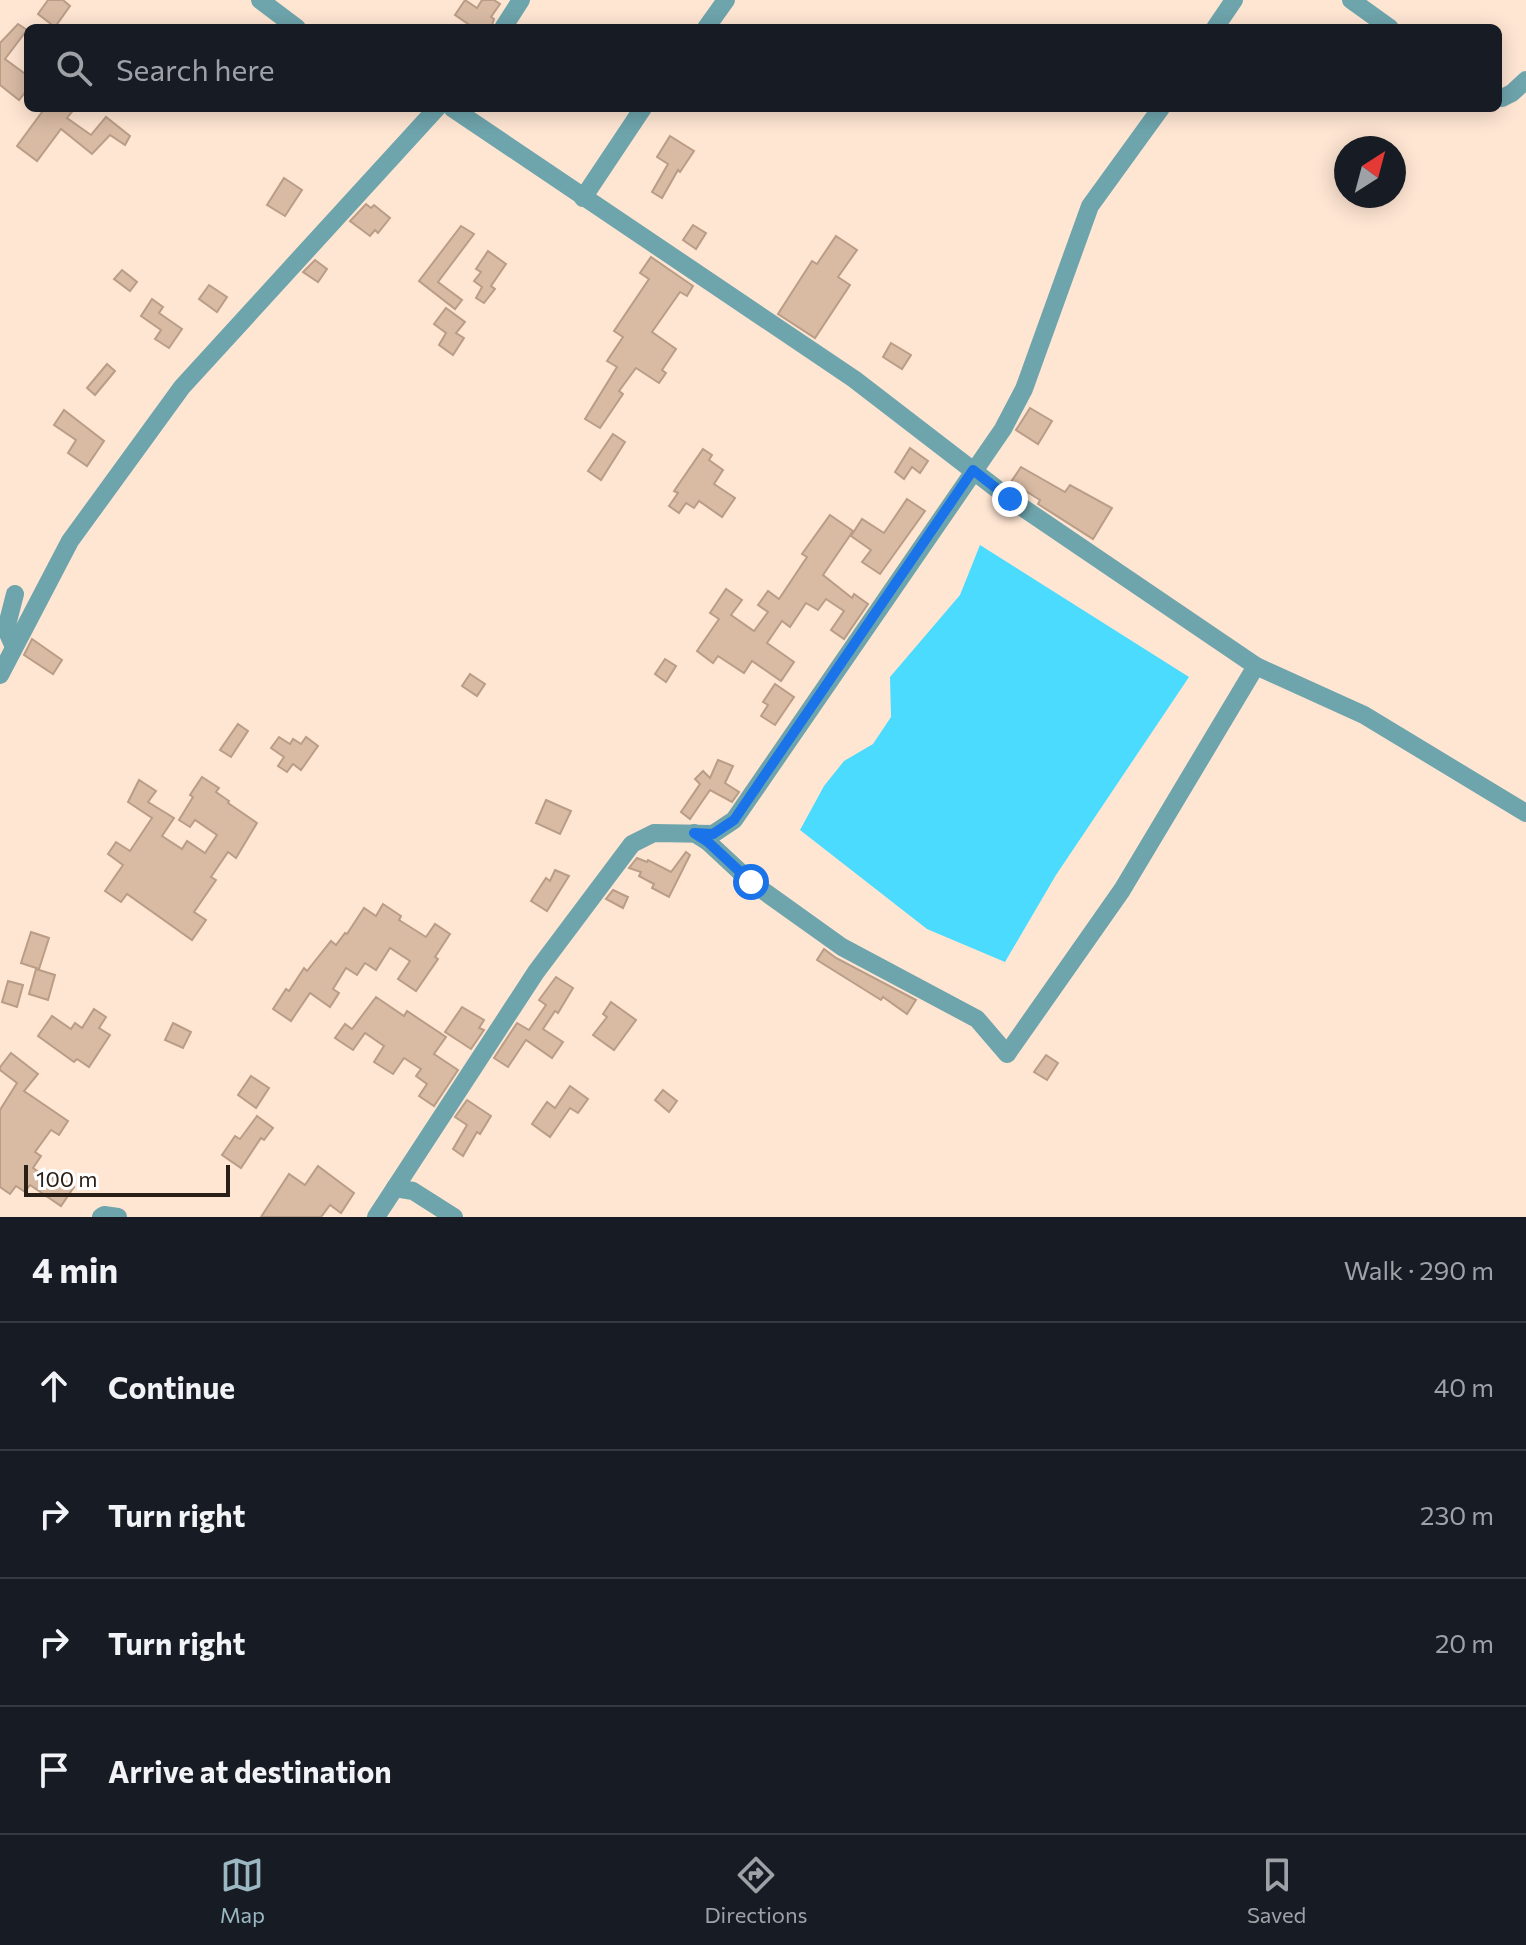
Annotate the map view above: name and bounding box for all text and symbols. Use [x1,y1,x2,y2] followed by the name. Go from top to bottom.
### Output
[24,24,1502,112] search box
[52,46,96,90] icon: search
[116,50,275,87] text: Search here
[1334,136,1406,208] north arrow
[992,481,1028,517] route end
[733,864,769,900] route start
[24,1161,230,1197] scale bar
[36,1165,98,1192] text: 100 m
[32,1248,118,1290] text: 4 min
[1344,1254,1494,1285] text: Walk · 290 m
[32,1364,76,1408] icon: ahead
[108,1368,235,1405] text: Continue
[1434,1371,1494,1402] text: 40 m
[32,1492,76,1536] icon: right
[108,1496,245,1533] text: Turn right
[1420,1499,1494,1530] text: 230 m
[32,1620,76,1664] icon: right
[108,1624,245,1661] text: Turn right
[1435,1627,1494,1658] text: 20 m
[32,1748,76,1792] icon: arrive
[108,1752,392,1789] text: Arrive at destination
[220,1853,265,1928] tab: Map
[704,1853,808,1928] tab: Directions
[1247,1853,1306,1928] tab: Saved

